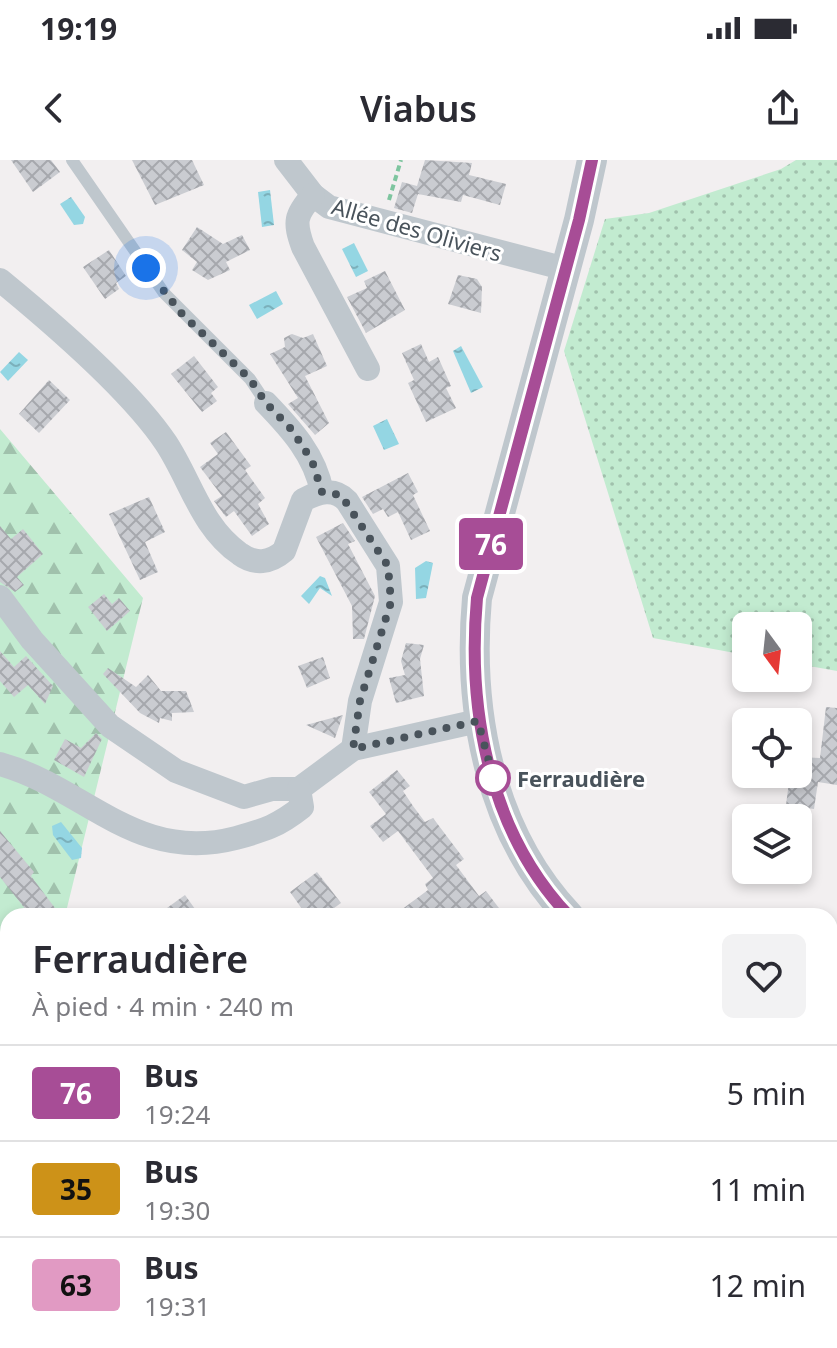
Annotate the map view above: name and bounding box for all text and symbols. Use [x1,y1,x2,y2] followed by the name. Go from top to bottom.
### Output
[40,8,117,49] text: 19:19
[360,84,477,133] text: Viabus
[32,86,76,130] icon: back
[761,86,805,130] icon: share
[328,190,506,268] street label: Allée des Oliviers
[126,248,166,288] your location
[455,518,527,570] line badge: 76
[475,525,507,563] text: 76
[732,612,812,692] north arrow
[732,612,812,884] map controls
[732,708,812,788] button: locate
[476,761,510,795] marker: Ferraudière
[517,763,645,793] place label: Ferraudière
[732,804,812,884] button: layers
[32,932,248,984] text: Ferraudière
[722,934,806,1018] button: heart
[32,988,294,1024] text: À pied · 4 min · 240 m
[144,1055,199,1096] text: Bus
[727,1073,806,1114] text: 5 min
[60,1074,92,1112] text: 76
[144,1096,210,1132] text: 19:24
[144,1151,199,1192] text: Bus
[710,1169,806,1210] text: 11 min
[60,1170,92,1208] text: 35
[144,1192,210,1228] text: 19:30
[144,1247,199,1288] text: Bus
[710,1265,806,1306] text: 12 min
[60,1266,92,1304] text: 63
[144,1288,210,1324] text: 19:31

